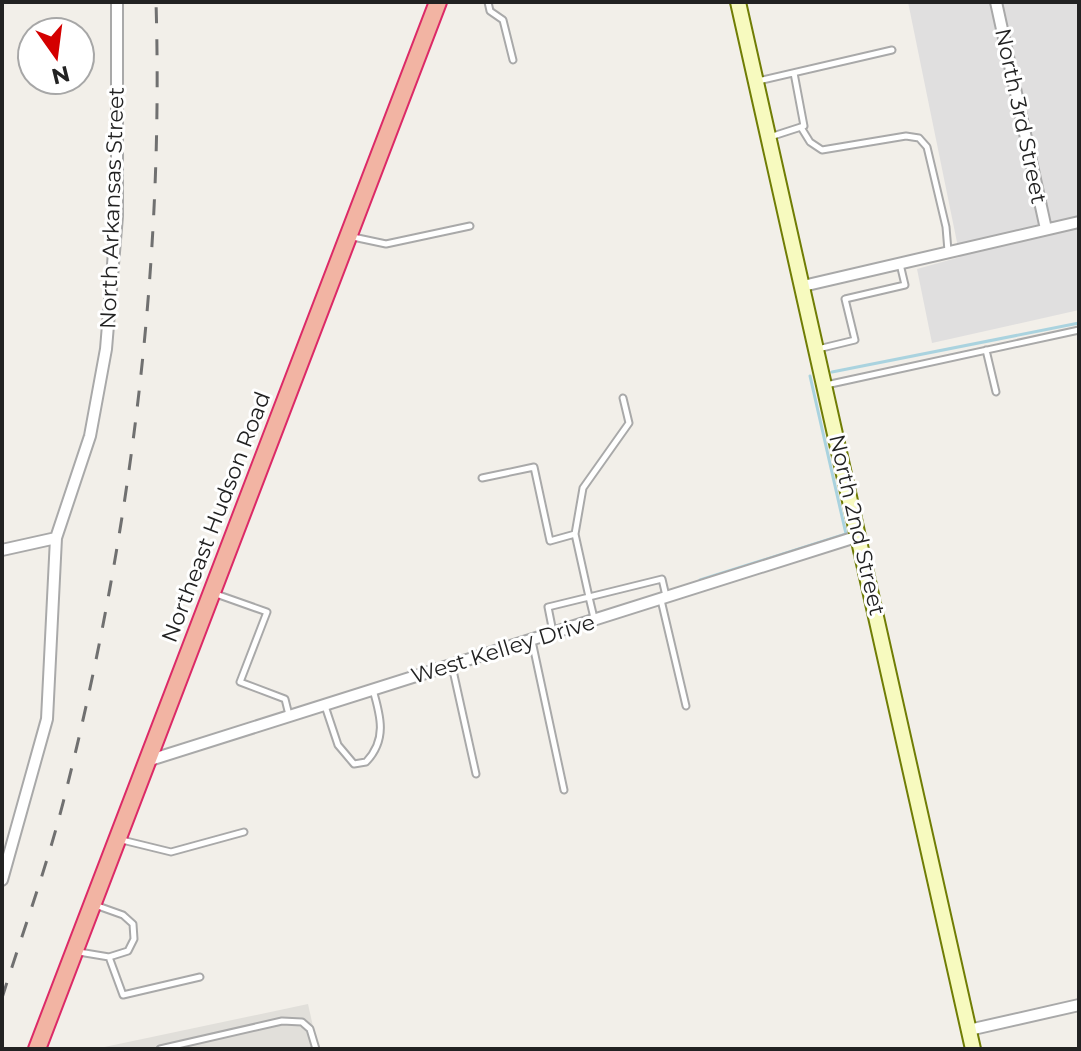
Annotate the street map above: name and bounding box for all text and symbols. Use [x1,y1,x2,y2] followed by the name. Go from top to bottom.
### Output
[16,16,96,96] north arrow
[989,26,1053,206] street label: North 3rd Street
[49,60,73,90] text: N
[94,86,130,330] street label: North Arkansas Street
[156,388,276,646] street label: Northeast Hudson Road
[823,432,891,618] street label: North 2nd Street
[408,608,598,690] street label: West Kelley Drive

